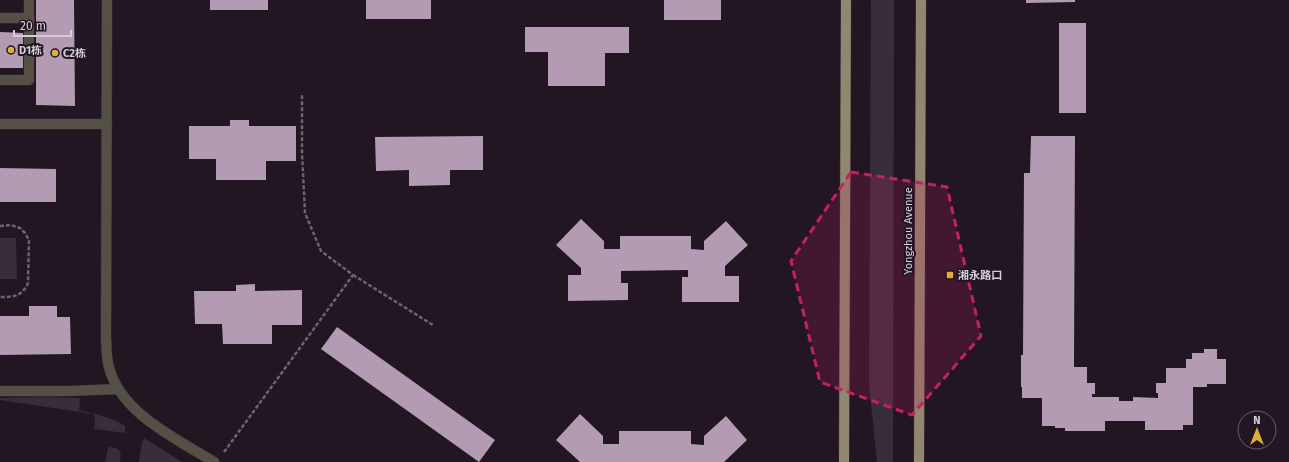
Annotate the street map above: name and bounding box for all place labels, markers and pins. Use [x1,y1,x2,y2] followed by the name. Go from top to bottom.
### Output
[19,44,42,57] place label: D1栋
[6,45,16,55] marker: D1栋
[63,47,86,60] place label: C2栋
[50,48,60,58] marker: C2栋
[958,269,1002,282] place label: 湘永路口
[945,270,955,280] marker: 湘永路口

